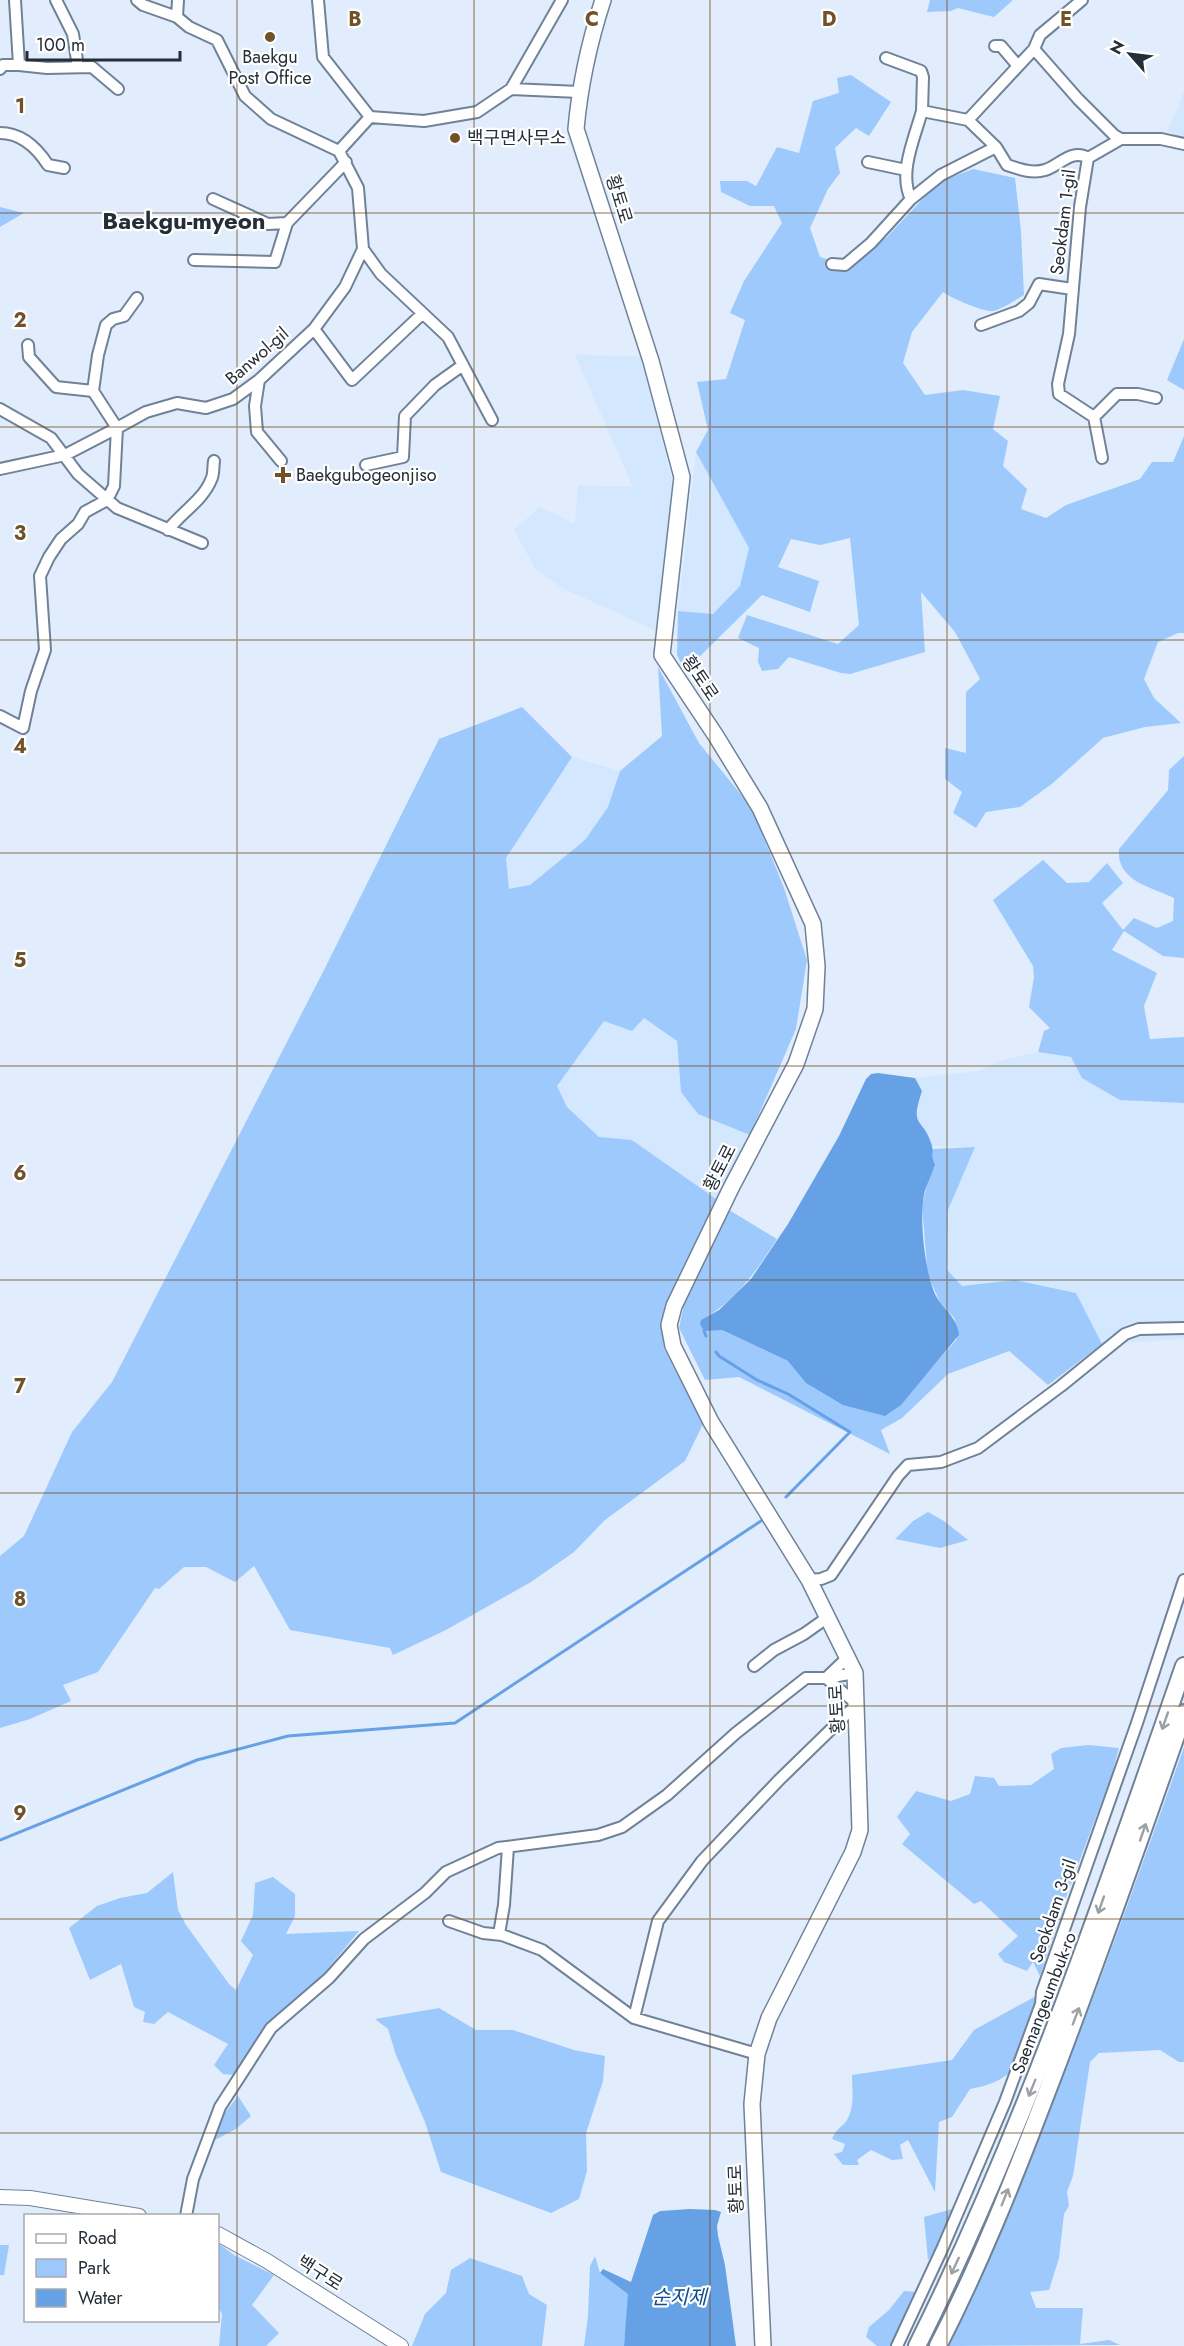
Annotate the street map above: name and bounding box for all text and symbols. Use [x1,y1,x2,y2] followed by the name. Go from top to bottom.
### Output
[348,5,362,34] text: B
[585,5,599,34] text: C
[822,5,836,34] text: D
[1060,5,1072,34] text: E
[27,24,180,62] scale bar
[1100,24,1160,84] north arrow
[263,30,277,44] marker: Baekgu Post Office
[36,32,85,58] text: 100 m
[1104,36,1130,58] text: N
[228,44,312,91] place label: Baekgu Post Office
[15,92,25,121] text: 1
[467,125,566,151] place label: 백구면사무소
[448,131,462,145] marker: 백구면사무소
[1044,168,1082,276] street label: Seokdam 1-gil
[599,171,639,227] street label: 황토로
[102,203,266,238] district label: Baekgu-myeon
[13,306,27,335] text: 2
[219,321,295,391] street label: Banwol-gil
[296,462,437,488] place label: Baekgubogeonjiso
[274,466,292,484] marker: Baekgubogeonjiso
[14,519,26,548] text: 3
[675,650,725,706] street label: 황토로
[13,732,27,761] text: 4
[14,946,27,975] text: 5
[697,1140,743,1196] street label: 황토로
[13,1159,27,1188] text: 6
[14,1372,27,1401] text: 7
[14,1585,26,1614] text: 8
[823,1684,851,1734] street label: 황토로
[1158,1711,1169,1730] one-way arrow
[13,1799,27,1828] text: 9
[1138,1823,1149,1842] one-way arrow
[1023,1856,1083,1966] street label: Seokdam 3-gil
[1095,1895,1106,1914] one-way arrow
[1005,1928,1083,2078] street label: Saemangeumbuk-ro
[1072,2007,1083,2025] one-way arrow
[1026,2078,1037,2096] one-way arrow
[722,2164,750,2214] street label: 황토로
[1000,2188,1011,2207] one-way arrow
[24,2214,219,2322] legend
[78,2225,117,2251] text: Road
[292,2249,348,2297] street label: 백구로
[78,2255,110,2281] text: Park
[949,2257,960,2275] one-way arrow
[651,2283,709,2312] water label: 순지제
[78,2285,123,2311] text: Water

